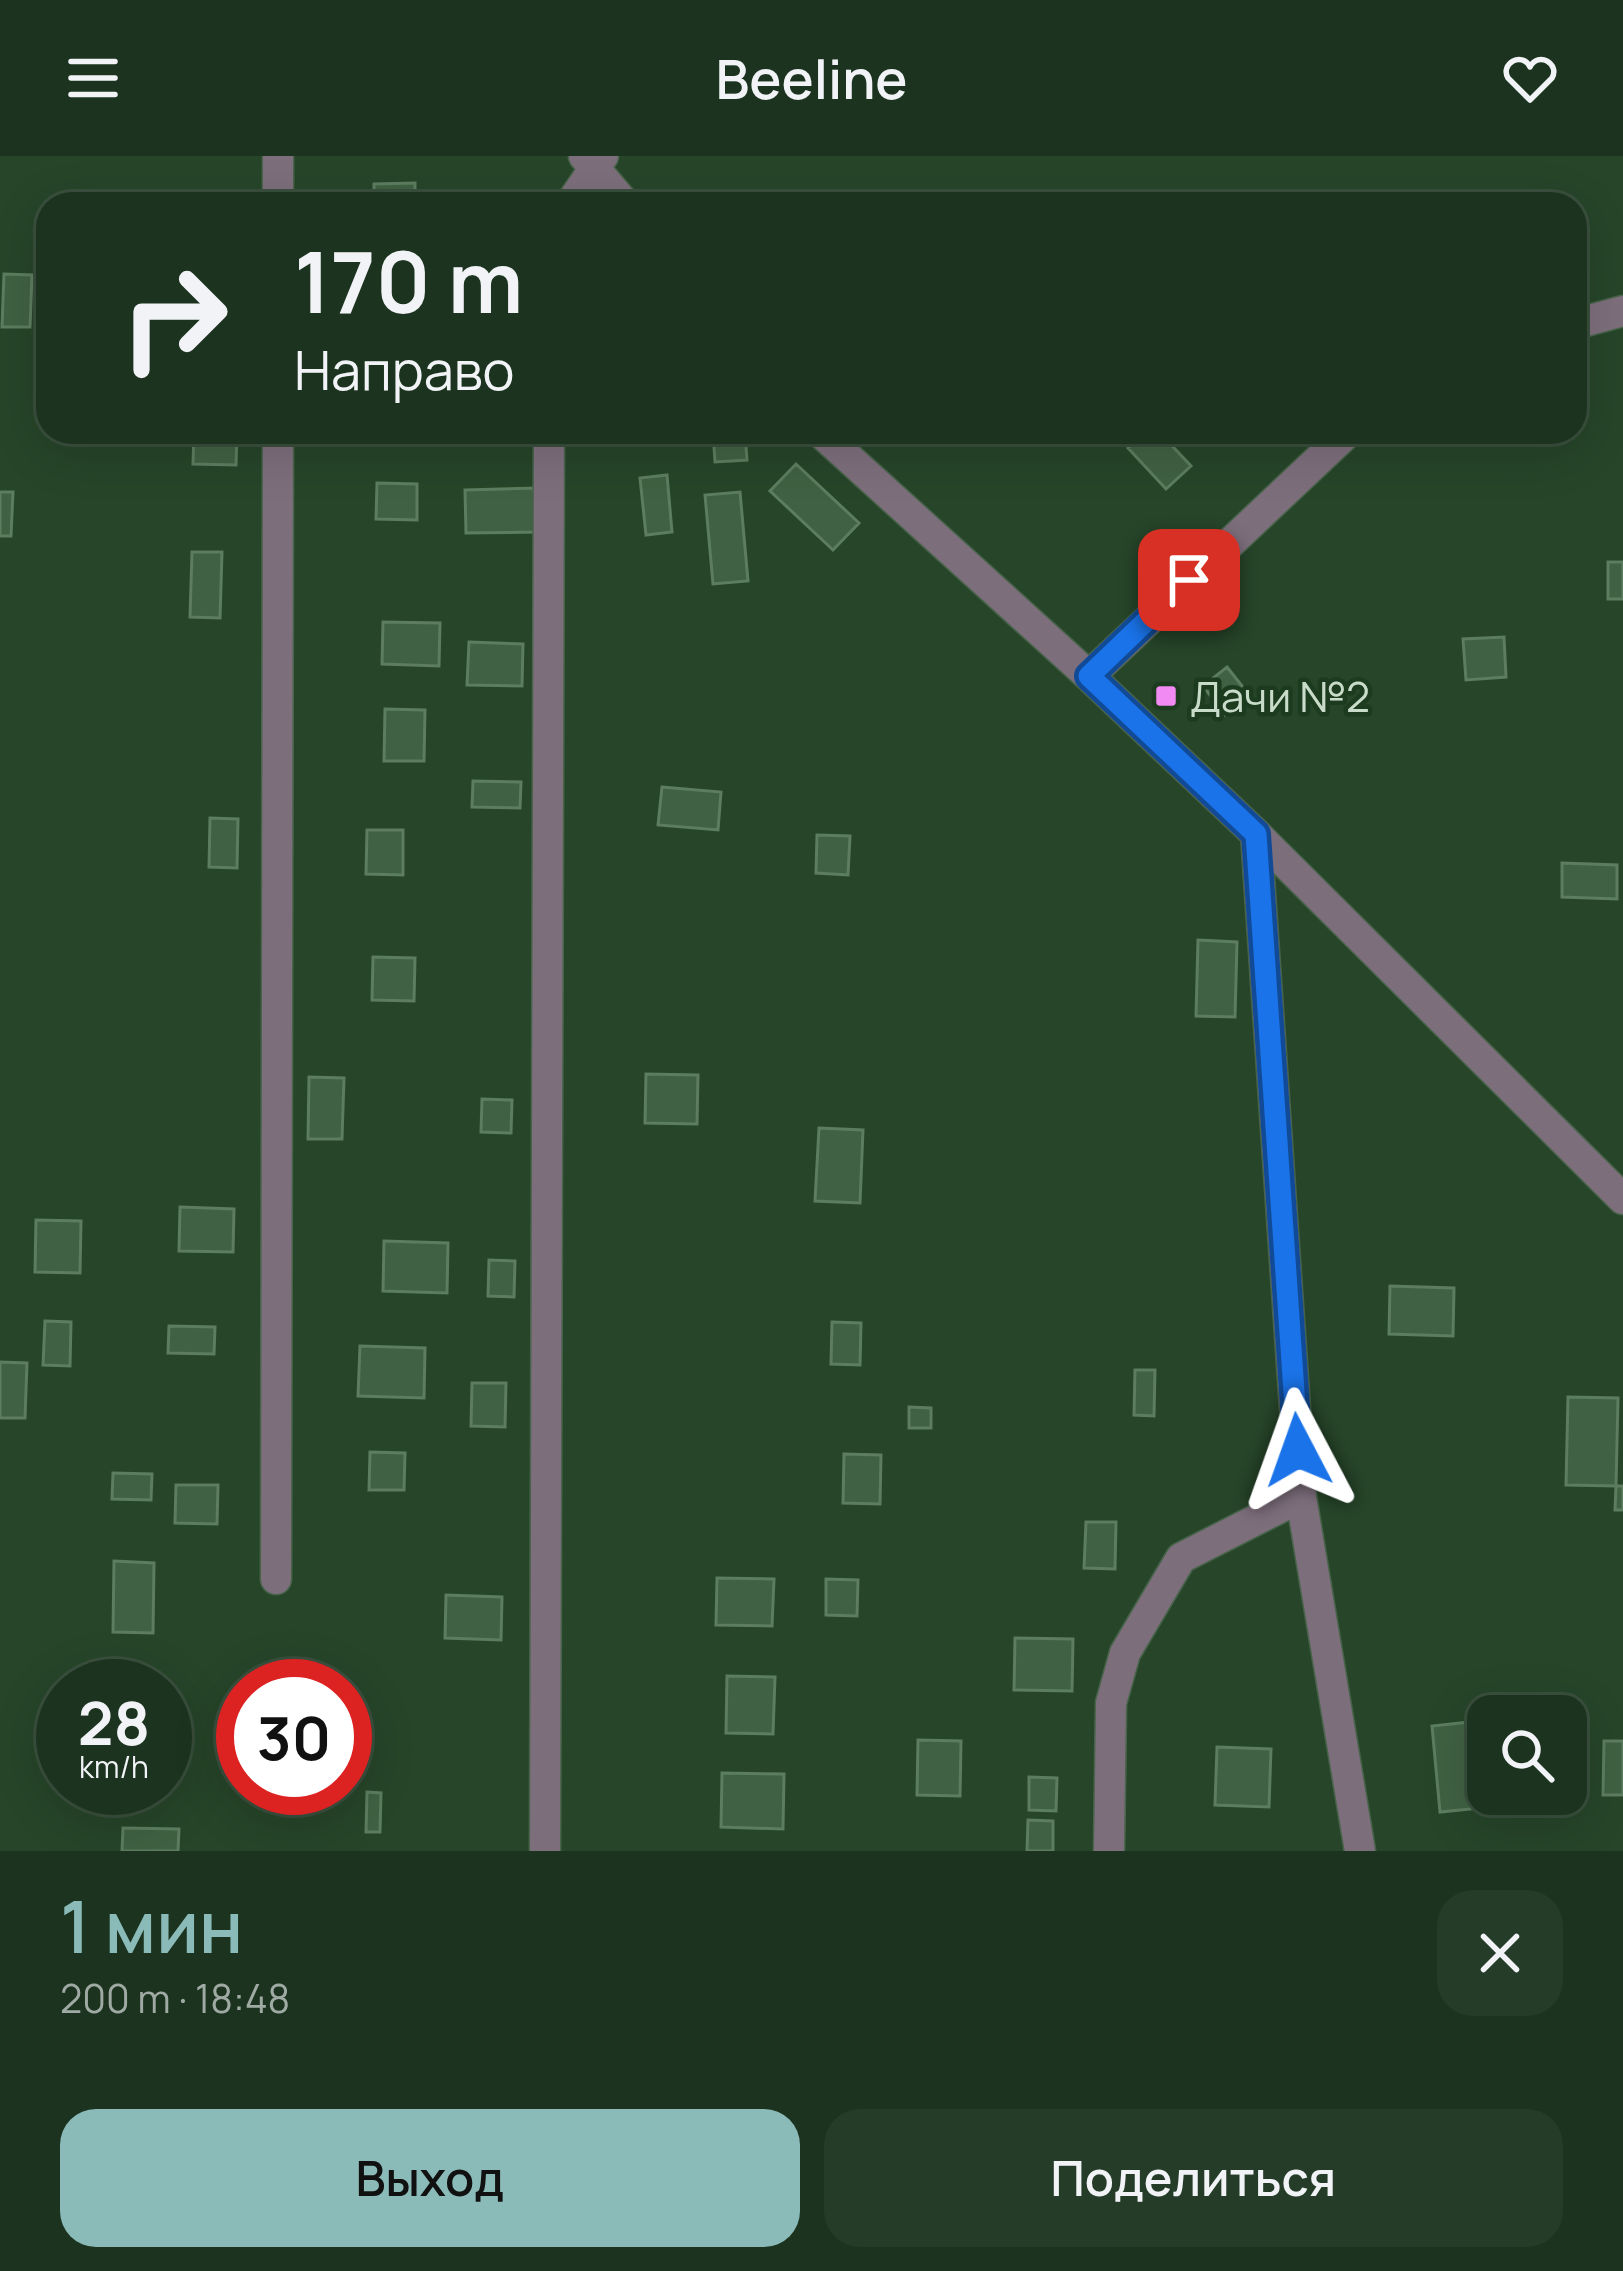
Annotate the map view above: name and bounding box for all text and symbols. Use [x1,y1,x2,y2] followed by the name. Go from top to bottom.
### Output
[716,41,907,115] text: Beeline
[60,45,126,111] icon: menu
[1497,45,1563,111] icon: heart
[294,223,523,338] text: 170 m
[96,240,252,396] icon: right
[294,332,515,406] text: Направо
[1138,529,1240,631] pin
[1156,547,1222,613] icon: arrive
[1190,667,1370,725] place label: Дачи №2
[1153,683,1179,709] marker: Дачи №2
[1235,1387,1361,1513] position arrow
[216,1659,372,1815] speed limit sign: 30
[78,1681,150,1763] text: 28
[1467,1695,1587,1815] map controls
[1467,1695,1587,1815] button: search
[79,1746,149,1787] text: km/h
[60,1876,243,1975] text: 1 мин
[1437,1890,1563,2016] button: close
[60,1971,290,2025] text: 200 m · 18:48
[60,2109,800,2247] button: Выход
[824,2109,1563,2247] button: Поделиться

